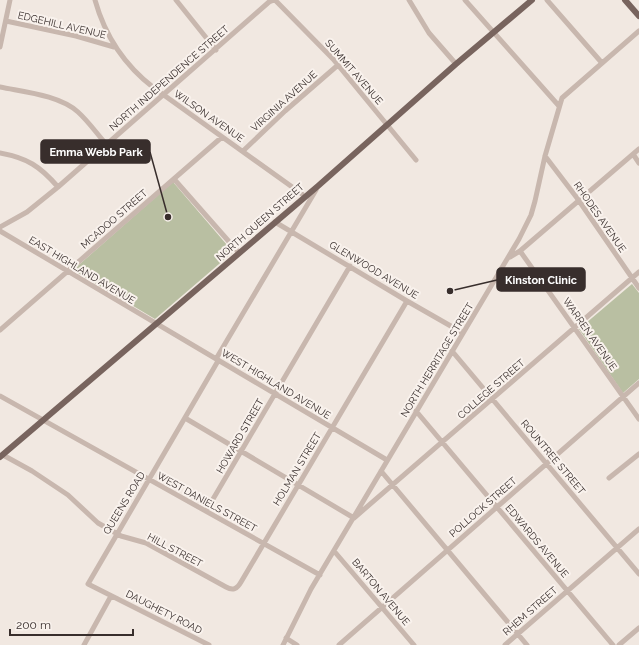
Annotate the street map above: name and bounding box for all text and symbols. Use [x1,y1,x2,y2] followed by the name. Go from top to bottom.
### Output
[17,9,107,41] street label: EDGEHILL AVENUE
[107,23,231,133] street label: NORTH INDEPENDENCE STREET
[323,37,385,107] street label: SUMMIT AVENUE
[249,69,319,133] street label: VIRGINIA AVENUE
[172,88,246,144] street label: WILSON AVENUE
[41,140,150,163] callout: Emma Webb Park
[49,146,143,159] text: Emma Webb Park
[572,180,628,254] street label: RHODES AVENUE
[214,181,306,263] street label: NORTH QUEEN STREET
[79,187,149,251] street label: MCADOO STREET
[27,234,137,306] street label: EAST HIGHLAND AVENUE
[328,239,420,301] street label: GLENWOOD AVENUE
[497,268,585,291] callout: Kinston Clinic
[505,274,577,287] text: Kinston Clinic
[561,296,619,372] street label: WARREN AVENUE
[398,301,476,419] street label: NORTH HERRITAGE STREET
[219,347,333,421] street label: WEST HIGHLAND AVENUE
[455,357,527,421] street label: COLLEGE STREET
[214,397,266,475] street label: HOWARD STREET
[519,418,587,496] street label: ROUNTREE STREET
[271,430,323,508] street label: HOLMAN STREET
[101,470,147,536] street label: QUEENS ROAD
[155,470,259,534] street label: WEST DANIELS STREET
[447,475,519,539] street label: POLLOCK STREET
[503,502,571,580] street label: EDWARDS AVENUE
[146,531,204,569] street label: HILL STREET
[350,556,412,628] street label: BARTON AVENUE
[501,584,559,638] street label: RHEM STREET
[124,588,204,636] street label: DAUGHETY ROAD
[10,611,133,637] scale bar
[16,618,51,632] text: 200 m

